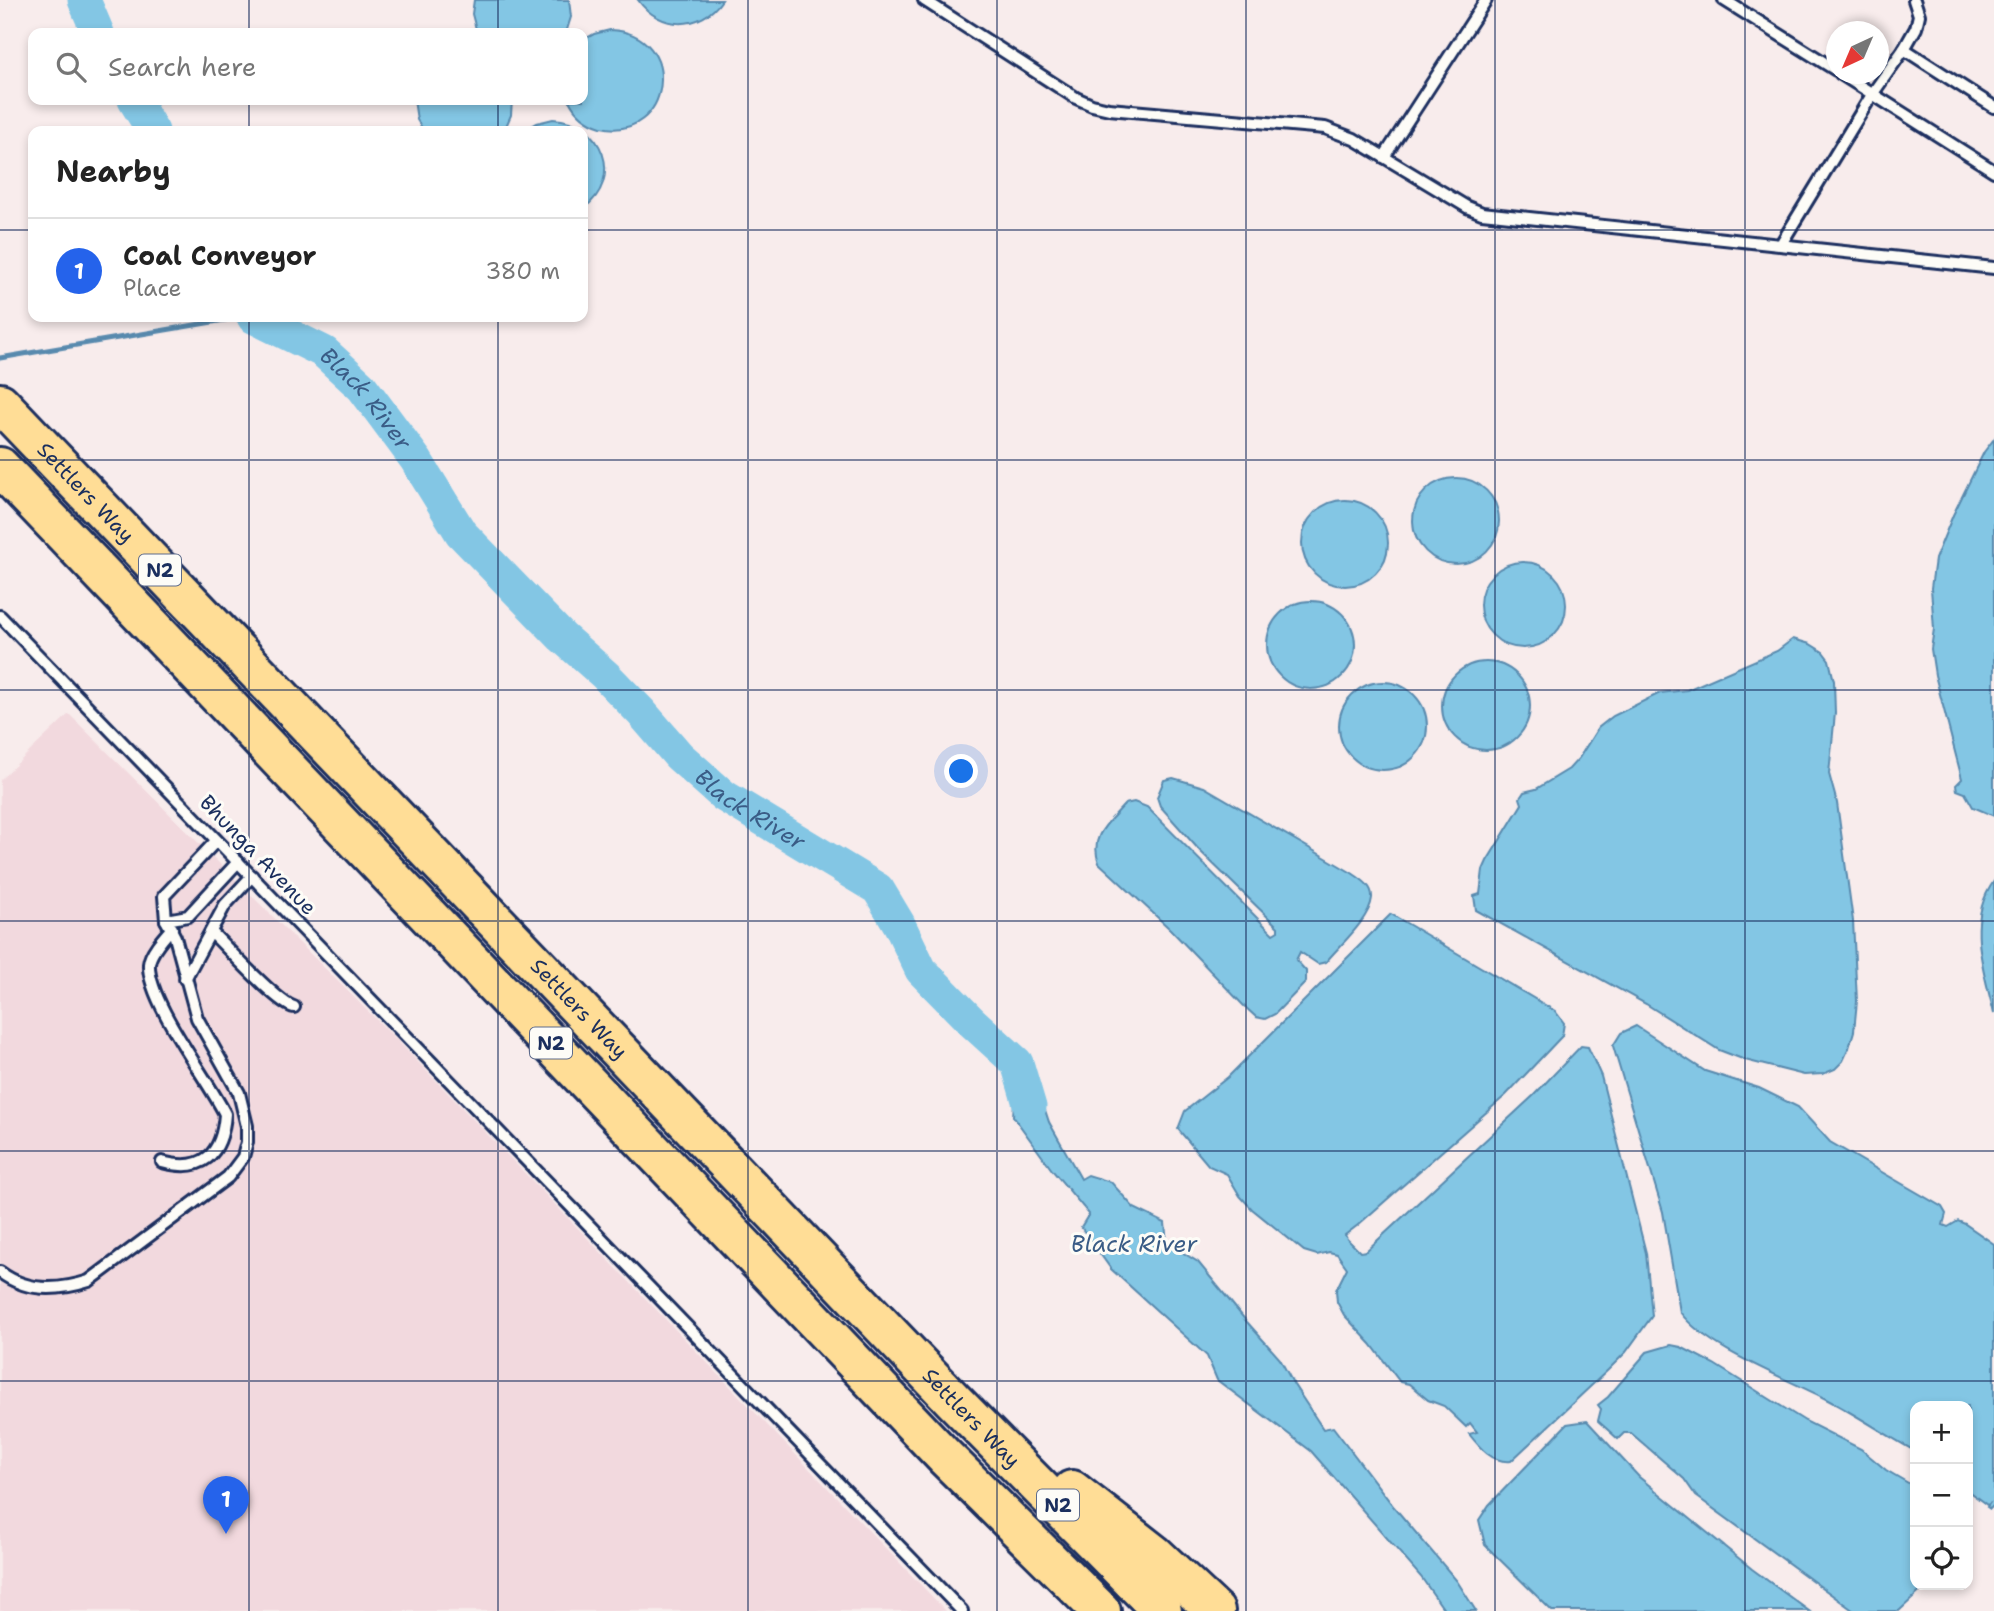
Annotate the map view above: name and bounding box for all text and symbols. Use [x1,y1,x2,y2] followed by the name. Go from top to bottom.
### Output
[1826,21,1889,84] north arrow
[28,28,588,105] search box
[52,48,90,86] icon: search
[108,49,257,84] text: Search here
[56,151,171,192] text: Nearby
[123,238,317,273] text: Coal Conveyor
[74,256,84,286] text: 1
[485,256,560,286] text: 380 m
[123,273,182,303] text: Place
[313,341,419,457] water label: Black River
[31,436,140,549] street label: Settlers Way
[139,554,181,586] road number: N2
[944,754,978,788] your location
[689,762,812,857] water label: Black River
[193,789,323,921] street label: Bhunga Avenue
[524,952,634,1065] street label: Settlers Way
[530,1028,572,1058] road number: N2
[1071,1229,1198,1259] water label: Black River
[916,1362,1027,1474] street label: Settlers Way
[1910,1401,1973,1590] map controls
[1910,1401,1973,1464] button: +
[1910,1464,1973,1527] button: −
[203,1476,249,1534] pin: 1
[1037,1490,1079,1520] road number: N2
[1910,1527,1973,1590] button: locate

